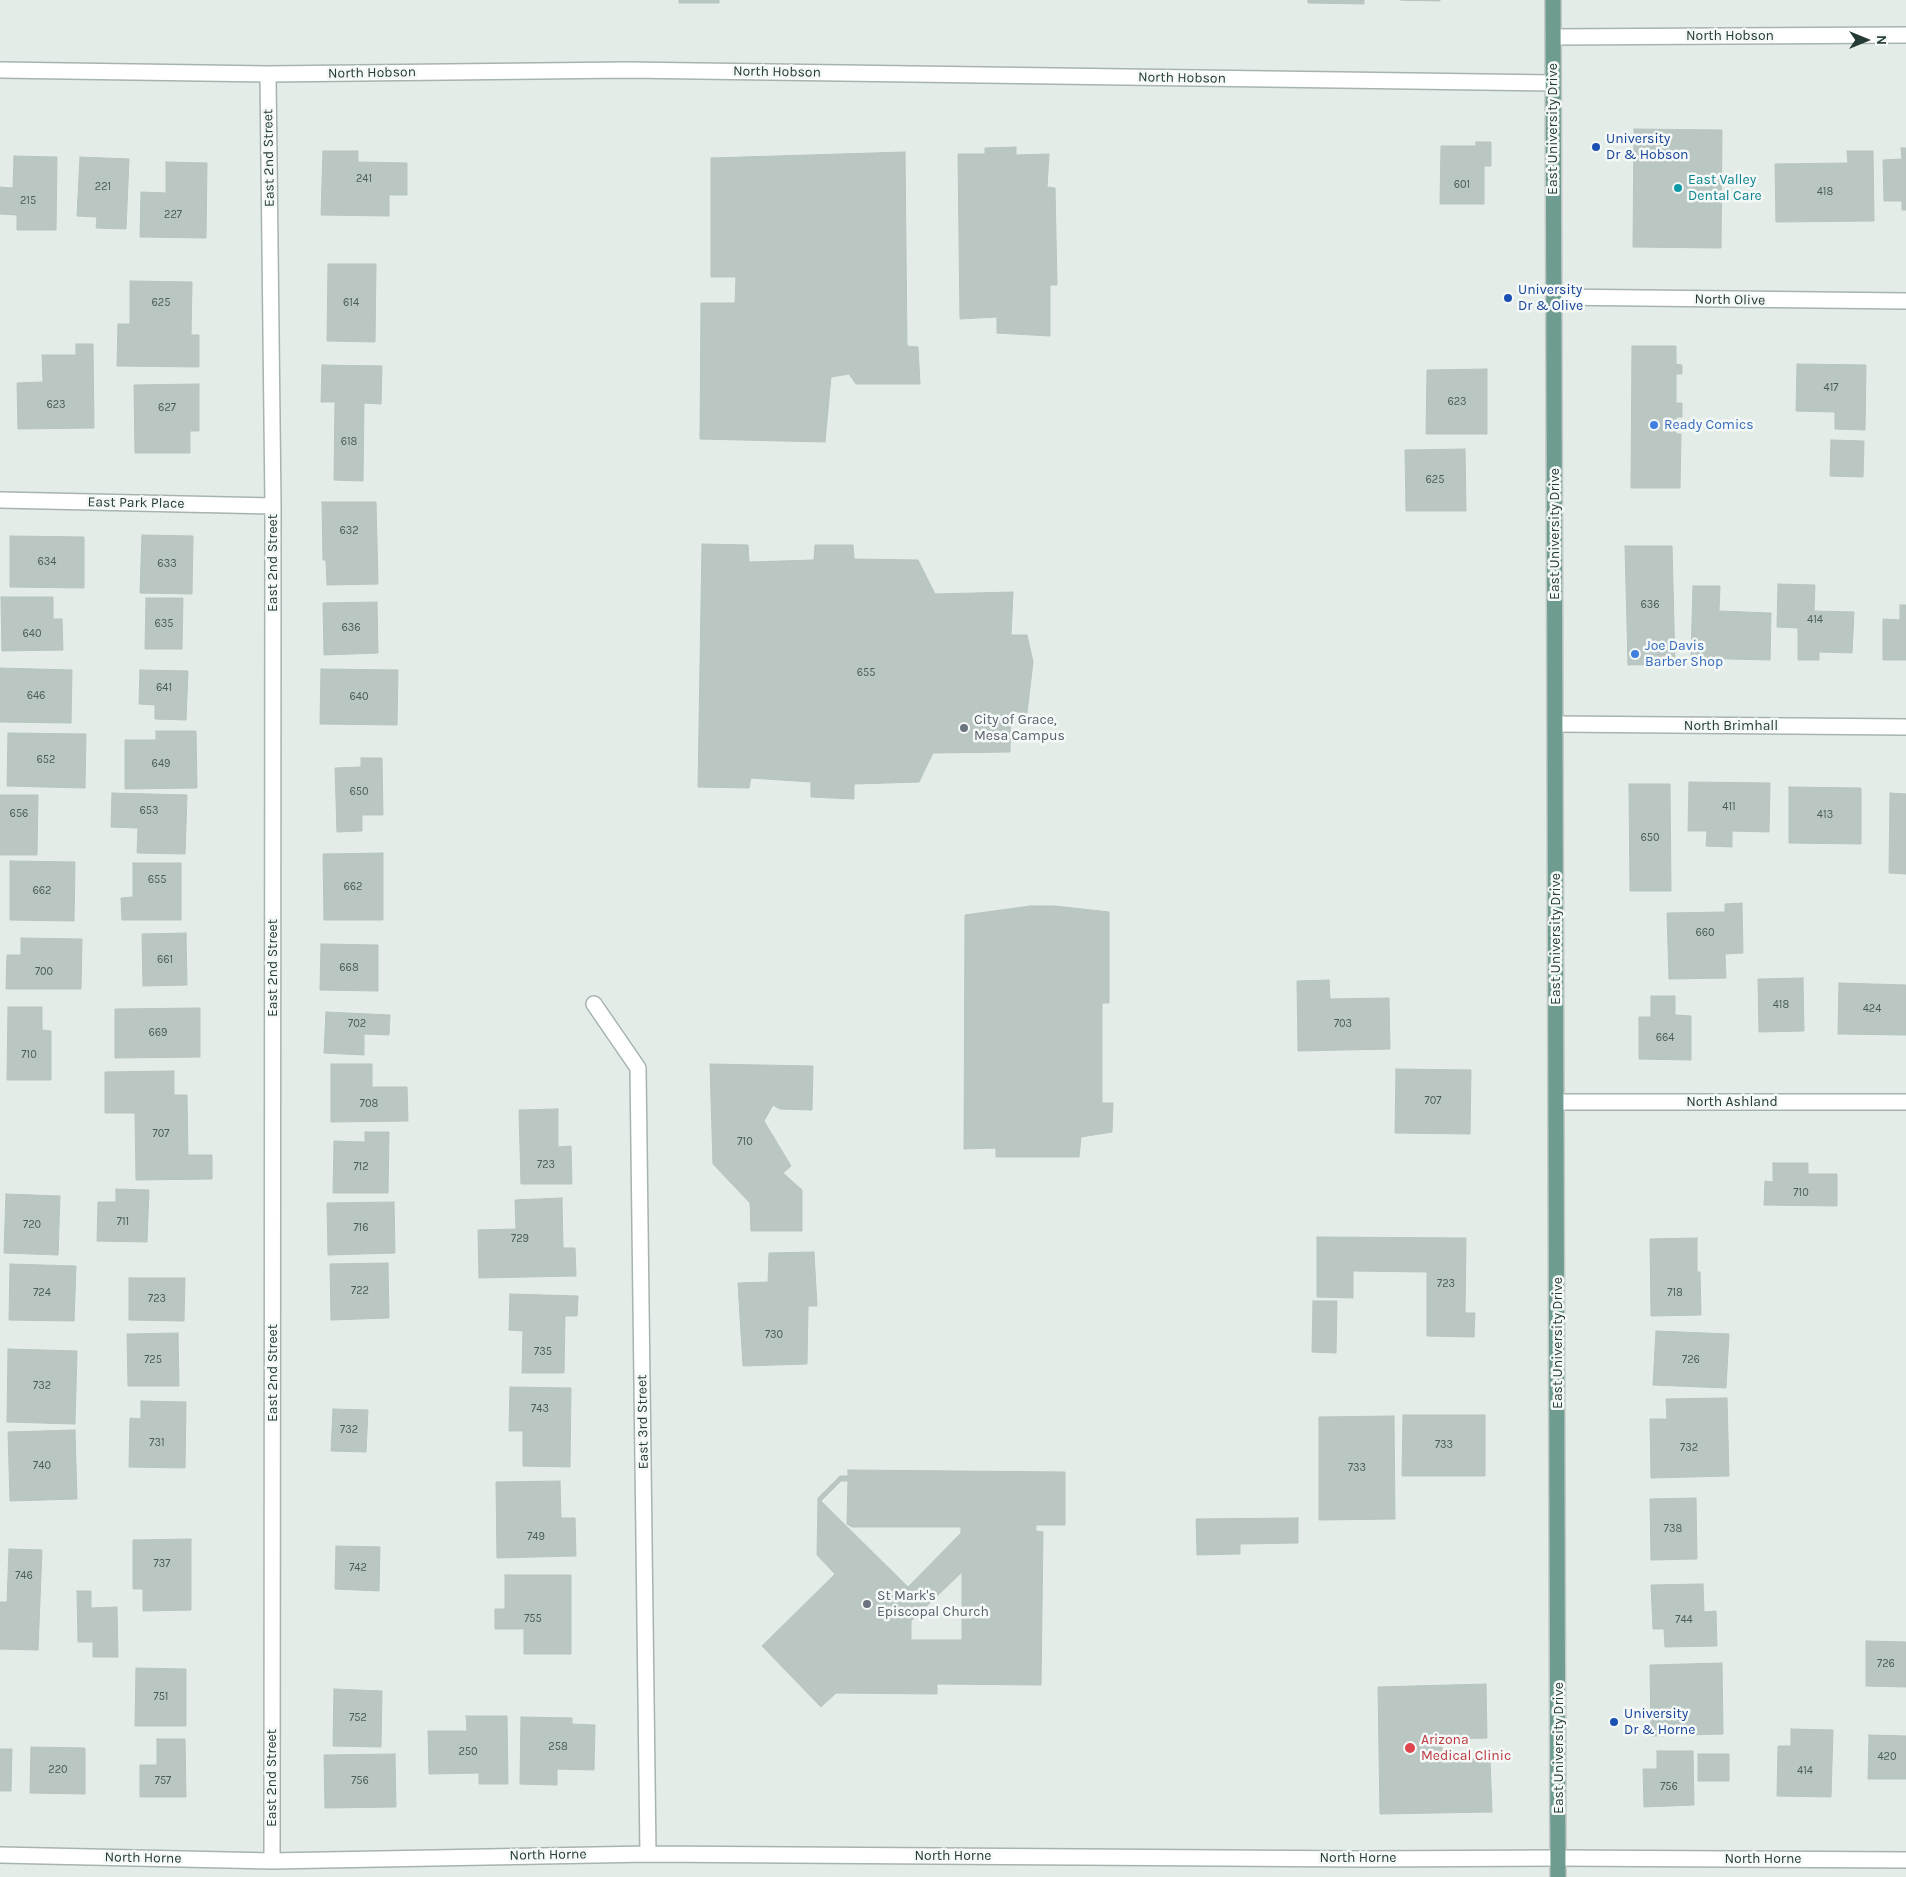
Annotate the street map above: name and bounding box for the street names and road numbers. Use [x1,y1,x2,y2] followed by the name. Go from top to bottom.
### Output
[1686,28,1774,44] street label: North Hobson
[733,63,821,81] street label: North Hobson
[1545,63,1561,195] street label: East University Drive
[328,64,416,82] street label: North Hobson
[1138,69,1226,87] street label: North Hobson
[260,109,278,207] street label: East 2nd Street
[1695,291,1765,309] street label: North Olive
[1547,468,1563,600] street label: East University Drive
[87,494,185,512] street label: East Park Place
[265,514,281,612] street label: East 2nd Street
[1684,718,1778,734] street label: North Brimhall
[1548,873,1564,1005] street label: East University Drive
[265,919,281,1017] street label: East 2nd Street
[1686,1094,1778,1110] street label: North Ashland
[1550,1277,1566,1409] street label: East University Drive
[265,1324,281,1422] street label: East 2nd Street
[634,1374,652,1470] street label: East 3rd Street
[1551,1682,1567,1814] street label: East University Drive
[264,1729,280,1827] street label: East 2nd Street
[509,1846,587,1864] street label: North Horne
[914,1848,992,1864] street label: North Horne
[104,1849,182,1867] street label: North Horne
[1319,1850,1397,1866] street label: North Horne
[1724,1851,1802,1867] street label: North Horne

